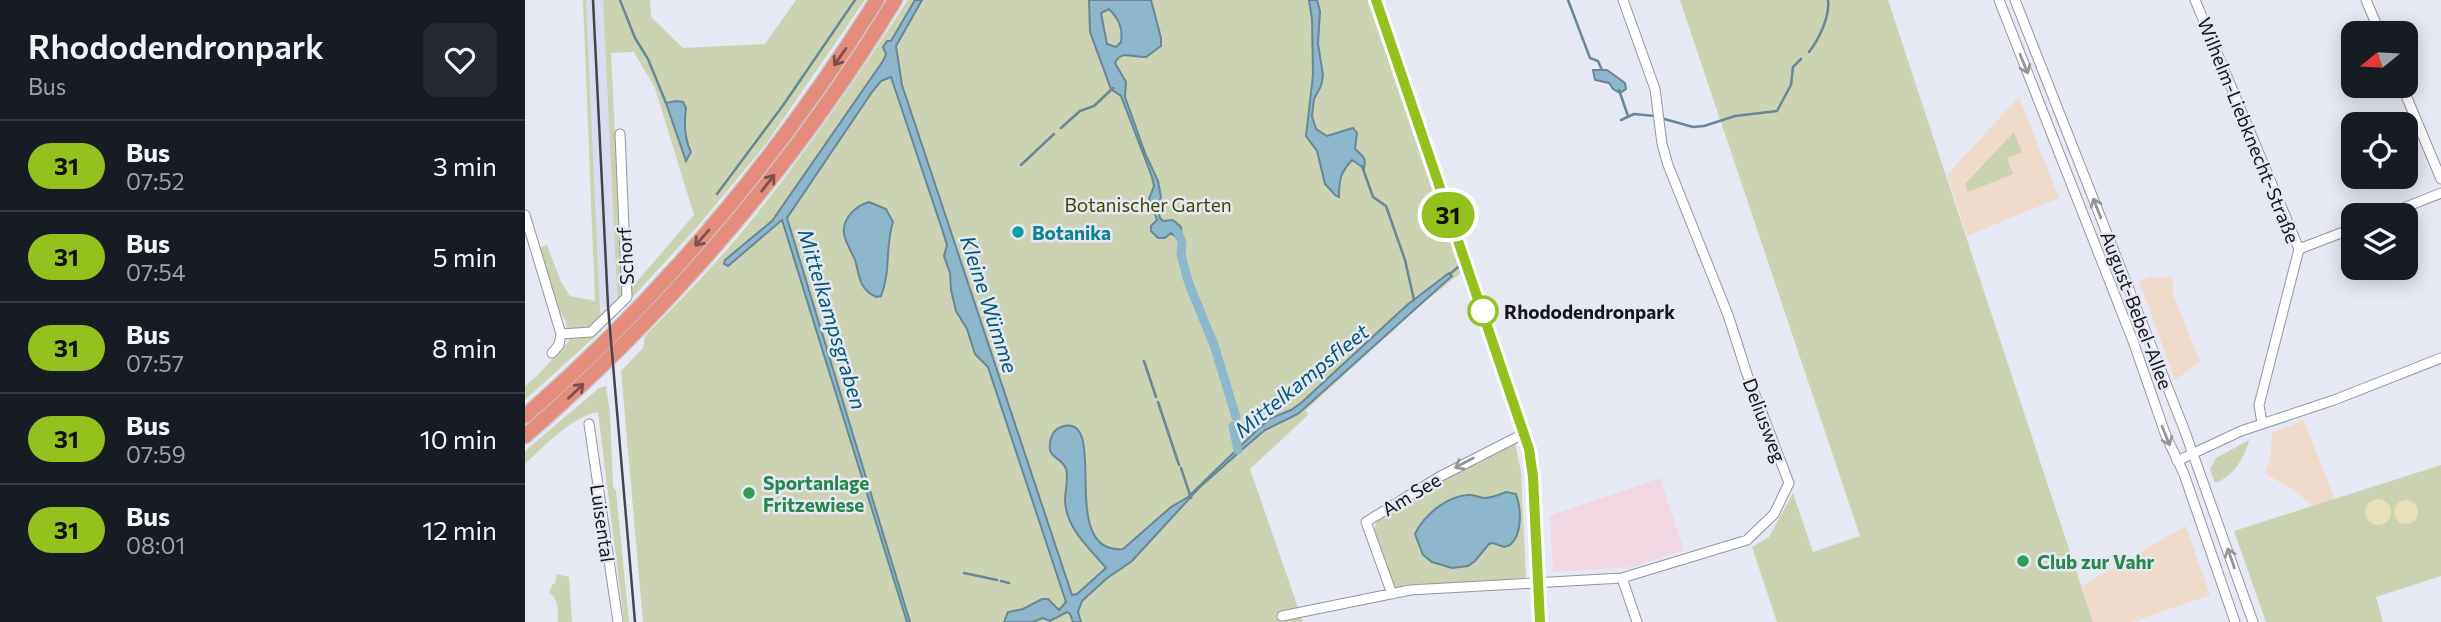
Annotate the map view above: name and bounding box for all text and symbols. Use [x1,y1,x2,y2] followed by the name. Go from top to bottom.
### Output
[2193,14,2305,246] street label: Wilhelm-Liebknecht-Straße
[2341,21,2419,98] north arrow
[2341,21,2418,280] map controls
[423,23,497,97] button: heart
[28,25,324,66] text: Rhododendronpark
[833,47,847,66] one-way arrow
[2018,52,2031,74] one-way arrow
[28,72,66,100] text: Bus
[2341,112,2418,189] button: locate
[126,136,170,167] text: Bus
[433,150,497,181] text: 3 min
[54,151,79,180] text: 31
[126,167,184,195] text: 07:52
[761,174,776,192] one-way arrow
[1417,192,1479,238] line badge: 31
[1064,193,1232,216] park label: Botanischer Garten
[2090,197,2103,219] one-way arrow
[1436,200,1460,229] text: 31
[2341,203,2418,280] button: layers
[1032,221,1111,244] place label: Botanika
[1010,224,1026,240] marker: Botanika
[612,226,638,285] street label: Schorf
[794,226,872,412] water label: Mittelkampsgraben
[126,227,170,258] text: Bus
[2096,228,2178,392] street label: August-Bebel-Allee
[694,229,710,247] one-way arrow
[956,232,1024,376] water label: Kleine Wümme
[433,241,497,272] text: 5 min
[54,242,79,271] text: 31
[126,258,186,286] text: 07:54
[1468,296,1498,326] marker: Rhododendronpark
[1504,300,1675,323] place label: Rhododendronpark
[126,318,170,349] text: Bus
[1229,318,1374,442] water label: Mittelkampsfleet
[432,332,497,363] text: 8 min
[54,333,79,362] text: 31
[126,349,184,377] text: 07:57
[1738,375,1792,465] street label: Deliusweg
[567,383,584,400] one-way arrow
[126,409,170,440] text: Bus
[420,423,497,454] text: 10 min
[54,424,79,453] text: 31
[2161,425,2174,446] one-way arrow
[126,440,186,468] text: 07:59
[1454,457,1474,471] one-way arrow
[1377,468,1445,520] street label: Am See
[763,471,869,516] place label: Sportanlage Fritzewiese
[586,483,620,563] street label: Luisental
[741,485,757,501] marker: Sportanlage Fritzewiese
[126,500,170,531] text: Bus
[422,514,497,545] text: 12 min
[54,515,79,544] text: 31
[126,531,185,559] text: 08:01
[2223,547,2236,569] one-way arrow
[2037,550,2154,573] place label: Club zur Vahr
[2015,553,2031,569] marker: Club zur Vahr

